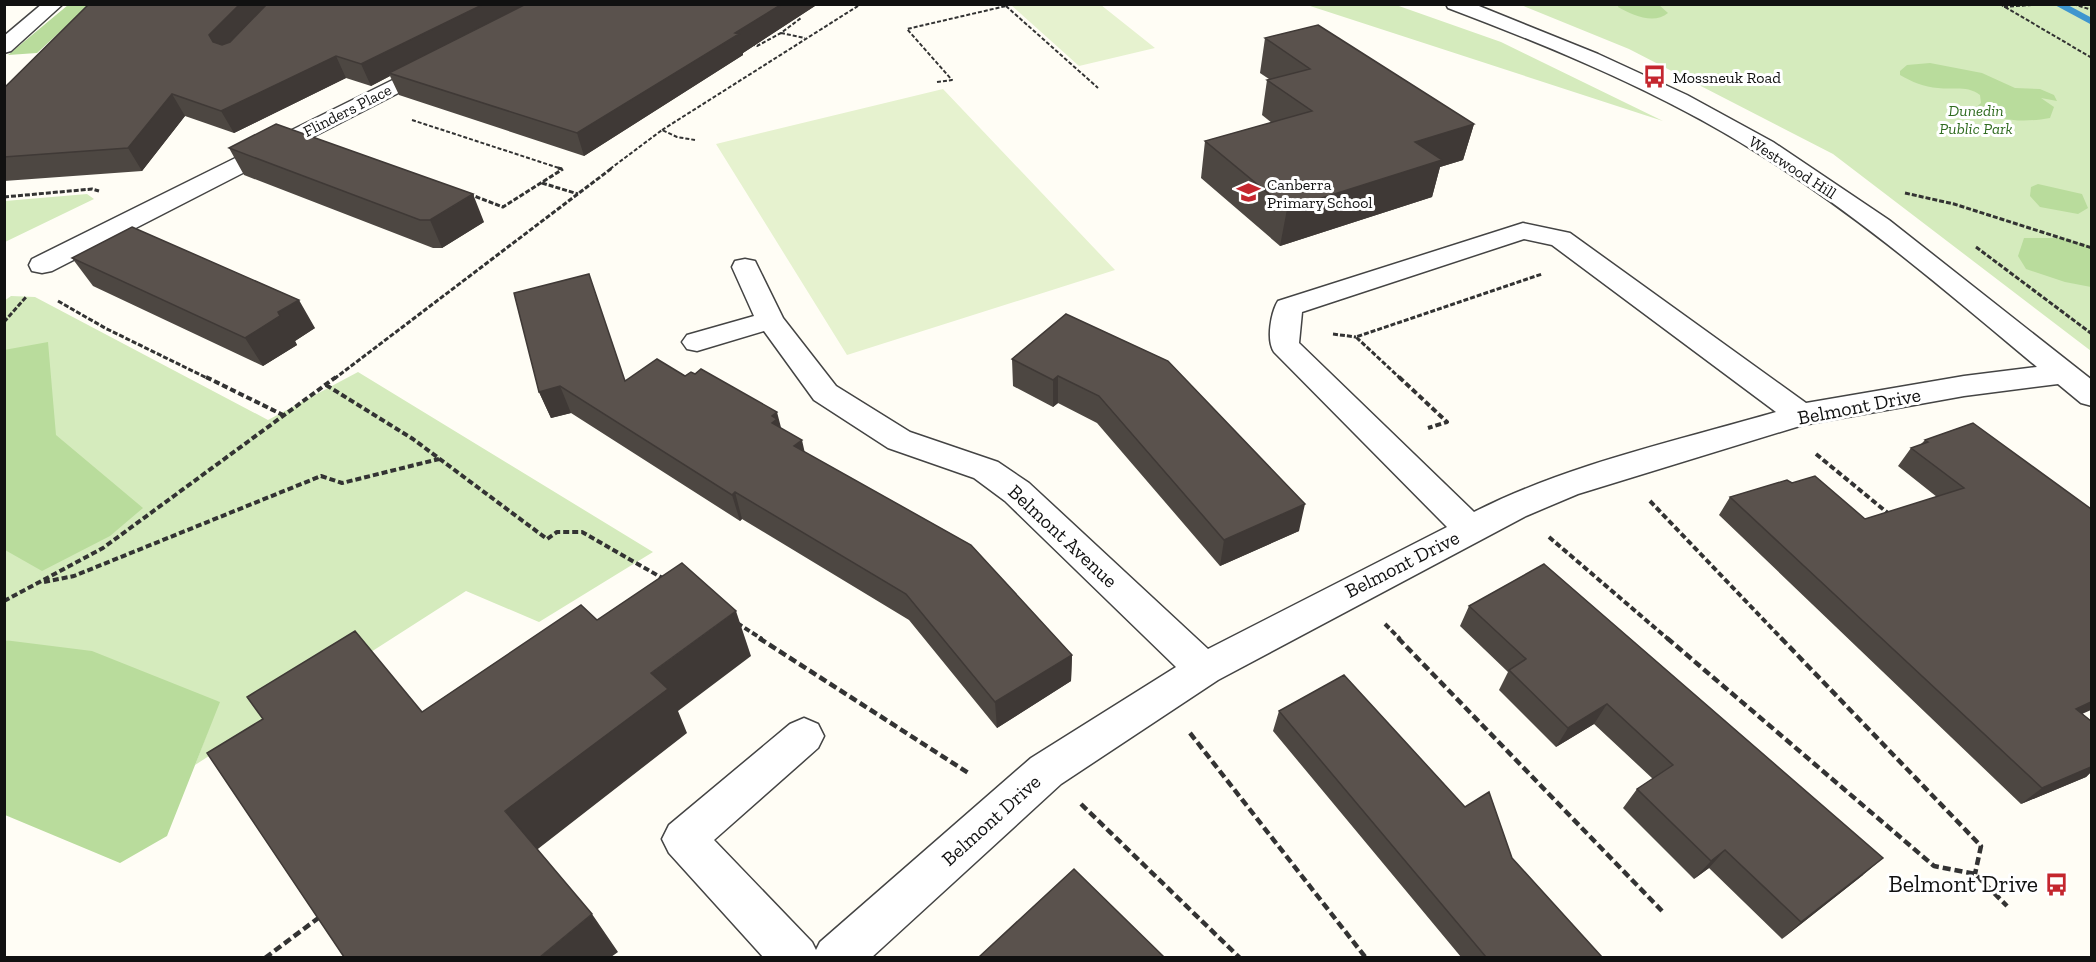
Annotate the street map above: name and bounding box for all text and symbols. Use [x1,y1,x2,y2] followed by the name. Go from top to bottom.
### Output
[1642,64,1668,90] bus stop icon: Mossneuk Road
[1673,68,1781,87] place label: Mossneuk Road
[300,80,395,141] street label: Flinders Place
[1939,101,2013,138] park label: Dunedin Public Park
[1745,132,1840,203] street label: Westwood Hill
[1267,175,1373,212] place label: Canberra Primary School
[1236,180,1262,206] school or university icon: Canberra Primary School
[1795,382,1923,430] street label: Belmont Drive
[1003,479,1123,593] street label: Belmont Avenue
[1341,525,1463,603] street label: Belmont Drive
[937,769,1045,871] street label: Belmont Drive
[1888,869,2038,898] place label: Belmont Drive
[2043,871,2069,897] bus stop icon: Belmont Drive

